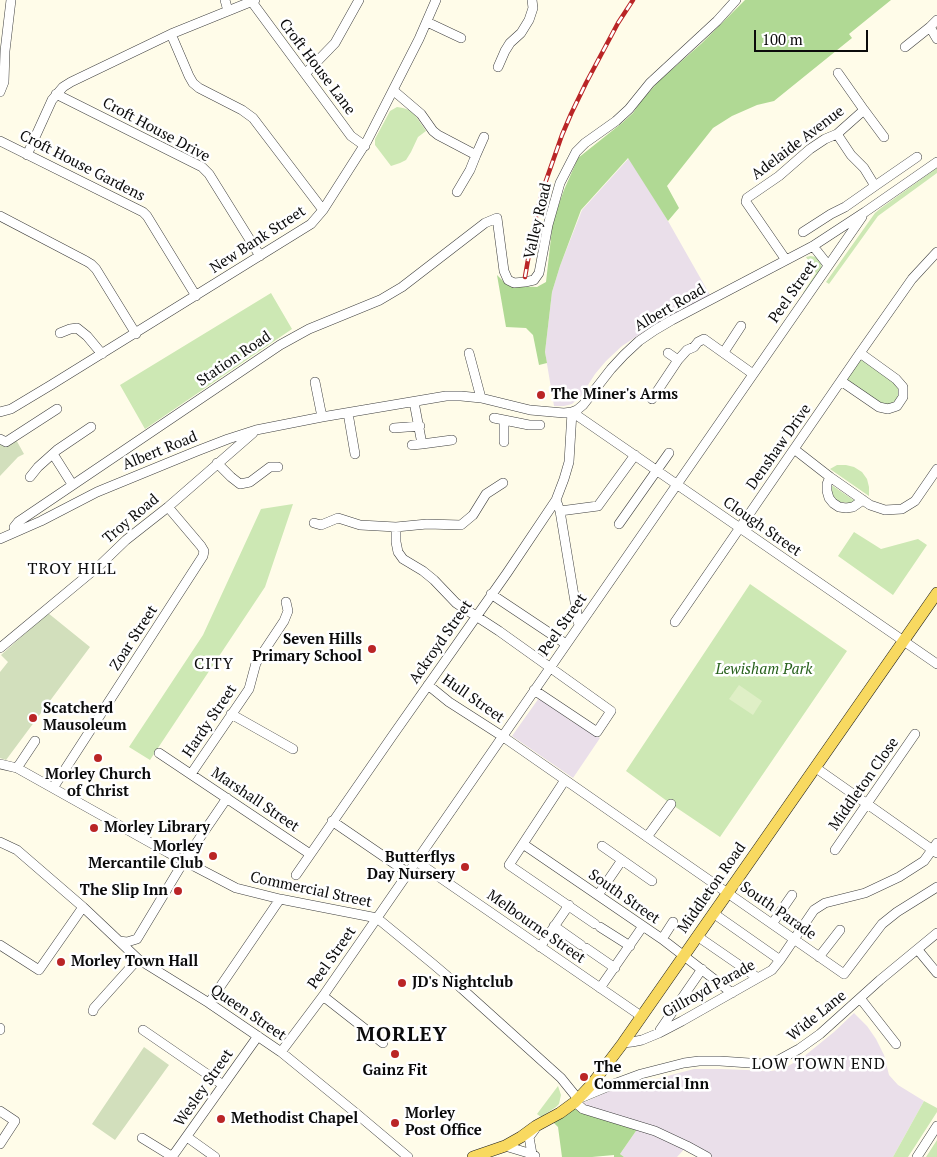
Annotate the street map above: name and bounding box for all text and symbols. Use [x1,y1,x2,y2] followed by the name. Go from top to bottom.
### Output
[275,15,359,119] street label: Croft House Lane
[757,20,871,52] scale bar
[762,29,803,49] text: 100 m
[99,94,213,166] street label: Croft House Drive
[748,102,848,184] street label: Adelaide Avenue
[16,127,148,205] street label: Croft House Gardens
[521,181,555,261] street label: Valley Road
[207,202,309,278] street label: New Bank Street
[765,257,821,327] street label: Peel Street
[631,280,709,336] street label: Albert Road
[193,328,275,390] street label: Station Road
[551,386,678,404] place label: The Miner's Arms
[535,389,547,401] marker: The Miner's Arms
[743,401,815,493] street label: Denshaw Drive
[120,428,200,474] street label: Albert Road
[99,490,163,548] street label: Troy Road
[719,493,805,561] street label: Clough Street
[26,559,118,579] district label: TROY HILL
[535,590,591,660] street label: Peel Street
[406,597,476,687] street label: Ackroyd Street
[106,602,162,674] street label: Zoar Street
[252,631,362,666] place label: Seven Hills Primary School
[366,643,378,655] marker: Seven Hills Primary School
[193,654,235,674] district label: CITY
[715,661,813,679] park label: Lewisham Park
[438,671,508,727] street label: Hull Street
[179,681,241,761] street label: Hardy Street
[43,700,127,735] place label: Scatcherd Mausoleum
[27,712,39,724] marker: Scatcherd Mausoleum
[825,734,903,834] street label: Middleton Close
[92,752,104,764] marker: Morley Church of Christ
[208,764,302,836] street label: Marshall Street
[45,766,151,801] place label: Morley Church of Christ
[104,819,210,837] place label: Morley Library
[88,822,100,834] marker: Morley Library
[88,838,203,873] place label: Morley Mercantile Club
[674,839,750,937] street label: Middleton Road
[367,849,455,884] place label: Butterflys Day Nursery
[207,850,219,862] marker: Morley Mercantile Club
[459,861,471,873] marker: Butterflys Day Nursery
[585,866,663,928] street label: South Street
[248,868,374,912] street label: Commercial Street
[737,878,819,944] street label: South Parade
[80,882,168,900] place label: The Slip Inn
[172,885,184,897] marker: The Slip Inn
[483,886,589,968] street label: Melbourne Street
[304,923,360,993] street label: Peel Street
[71,953,198,971] place label: Morley Town Hall
[55,956,67,968] marker: Morley Town Hall
[660,956,758,1022] street label: Gillroyd Parade
[412,974,513,992] place label: JD's Nightclub
[396,977,408,989] marker: JD's Nightclub
[207,981,289,1045] street label: Queen Street
[784,987,850,1045] street label: Wide Lane
[356,1023,448,1047] district label: MORLEY
[171,1046,237,1130] street label: Wesley Street
[389,1048,401,1060] marker: Gainz Fit
[750,1054,888,1074] district label: LOW TOWN END
[594,1059,709,1094] place label: The Commercial Inn
[362,1062,428,1080] place label: Gainz Fit
[578,1071,590,1083] marker: The Commercial Inn
[405,1105,482,1140] place label: Morley Post Office
[231,1110,358,1128] place label: Methodist Chapel
[215,1113,227,1125] marker: Methodist Chapel
[389,1117,401,1129] marker: Morley Post Office

